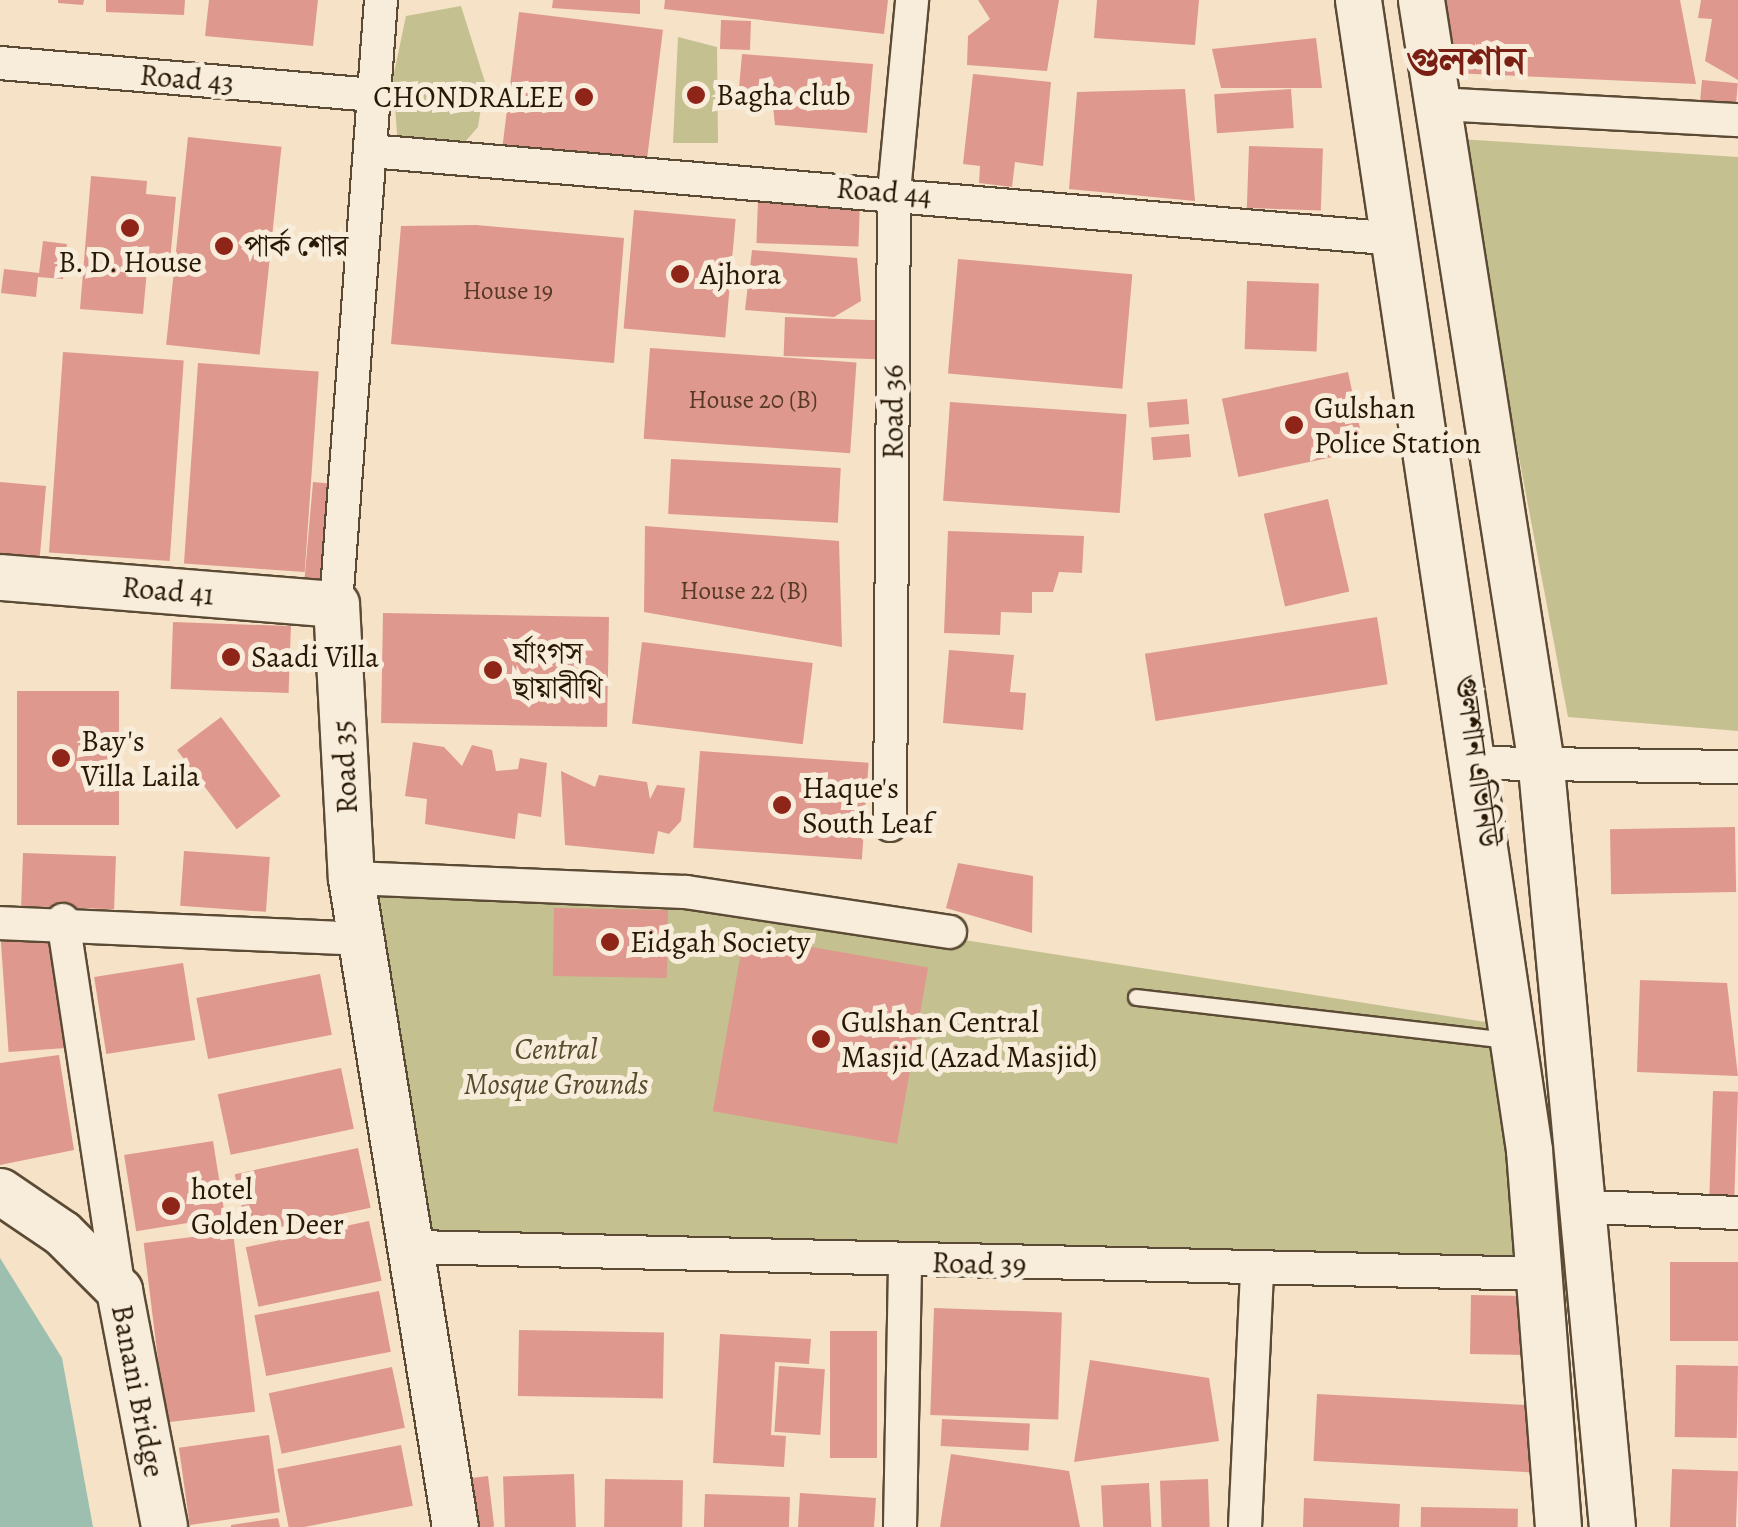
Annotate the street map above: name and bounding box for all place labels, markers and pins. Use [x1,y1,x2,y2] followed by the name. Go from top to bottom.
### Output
[716,77,850,113] place label: Bagha club
[373,79,564,115] place label: CHONDRALEE
[685,84,707,106] marker: Bagha club
[573,86,595,108] marker: CHONDRALEE
[119,217,141,239] marker: B. D. House
[244,228,348,264] place label: পার্ক শোর
[213,235,235,257] marker: পার্ক শোর
[57,244,203,280] place label: B. D. House
[700,256,781,292] place label: Ajhora
[669,263,691,285] marker: Ajhora
[1314,390,1481,460] place label: Gulshan Police Station
[1283,414,1305,436] marker: Gulshan Police Station
[513,635,603,706] place label: র্যাংগস ছায়াবীথি
[251,639,379,675] place label: Saadi Villa
[220,646,242,668] marker: Saadi Villa
[482,659,504,681] marker: র্যাংগস ছায়াবীথি
[81,723,200,794] place label: Bay's Villa Laila
[50,747,72,769] marker: Bay's Villa Laila
[802,770,933,840] place label: Haque's South Leaf
[771,794,793,816] marker: Haque's South Leaf
[630,924,810,960] place label: Eidgah Society
[599,931,621,953] marker: Eidgah Society
[841,1004,1097,1074] place label: Gulshan Central Masjid (Azad Masjid)
[810,1028,832,1050] marker: Gulshan Central Masjid (Azad Masjid)
[191,1171,344,1242] place label: hotel Golden Deer
[160,1195,182,1217] marker: hotel Golden Deer

